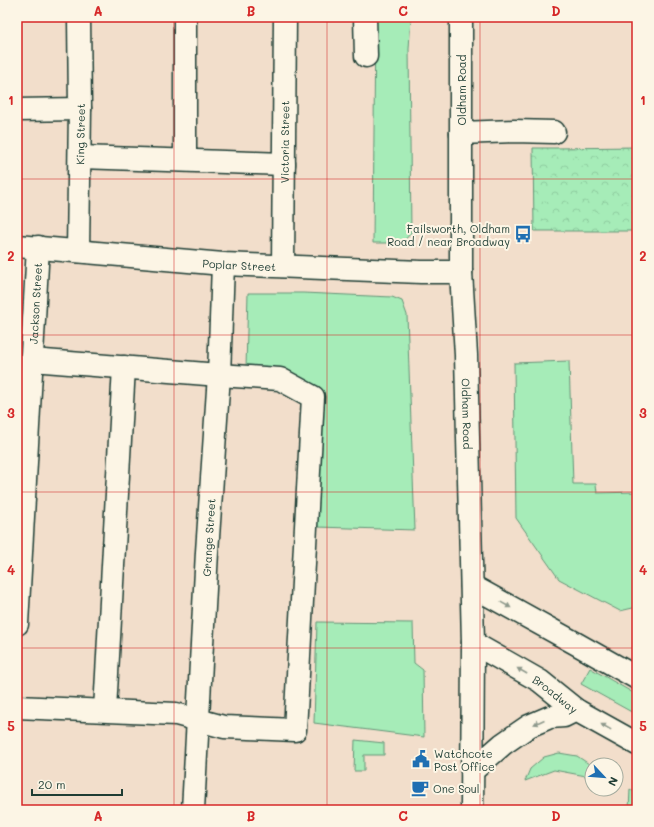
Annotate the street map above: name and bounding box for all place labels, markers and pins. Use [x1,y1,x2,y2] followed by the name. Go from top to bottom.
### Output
[387,221,510,249] place label: Failsworth, Oldham Road / near Broadway
[513,224,533,244] bus stop icon: Failsworth, Oldham Road / near Broadway
[434,746,495,774] place label: Watchcote Post Office
[411,749,431,769] public building icon: Watchcote Post Office
[410,778,430,798] cafe icon: One Soul
[433,781,480,796] place label: One Soul

